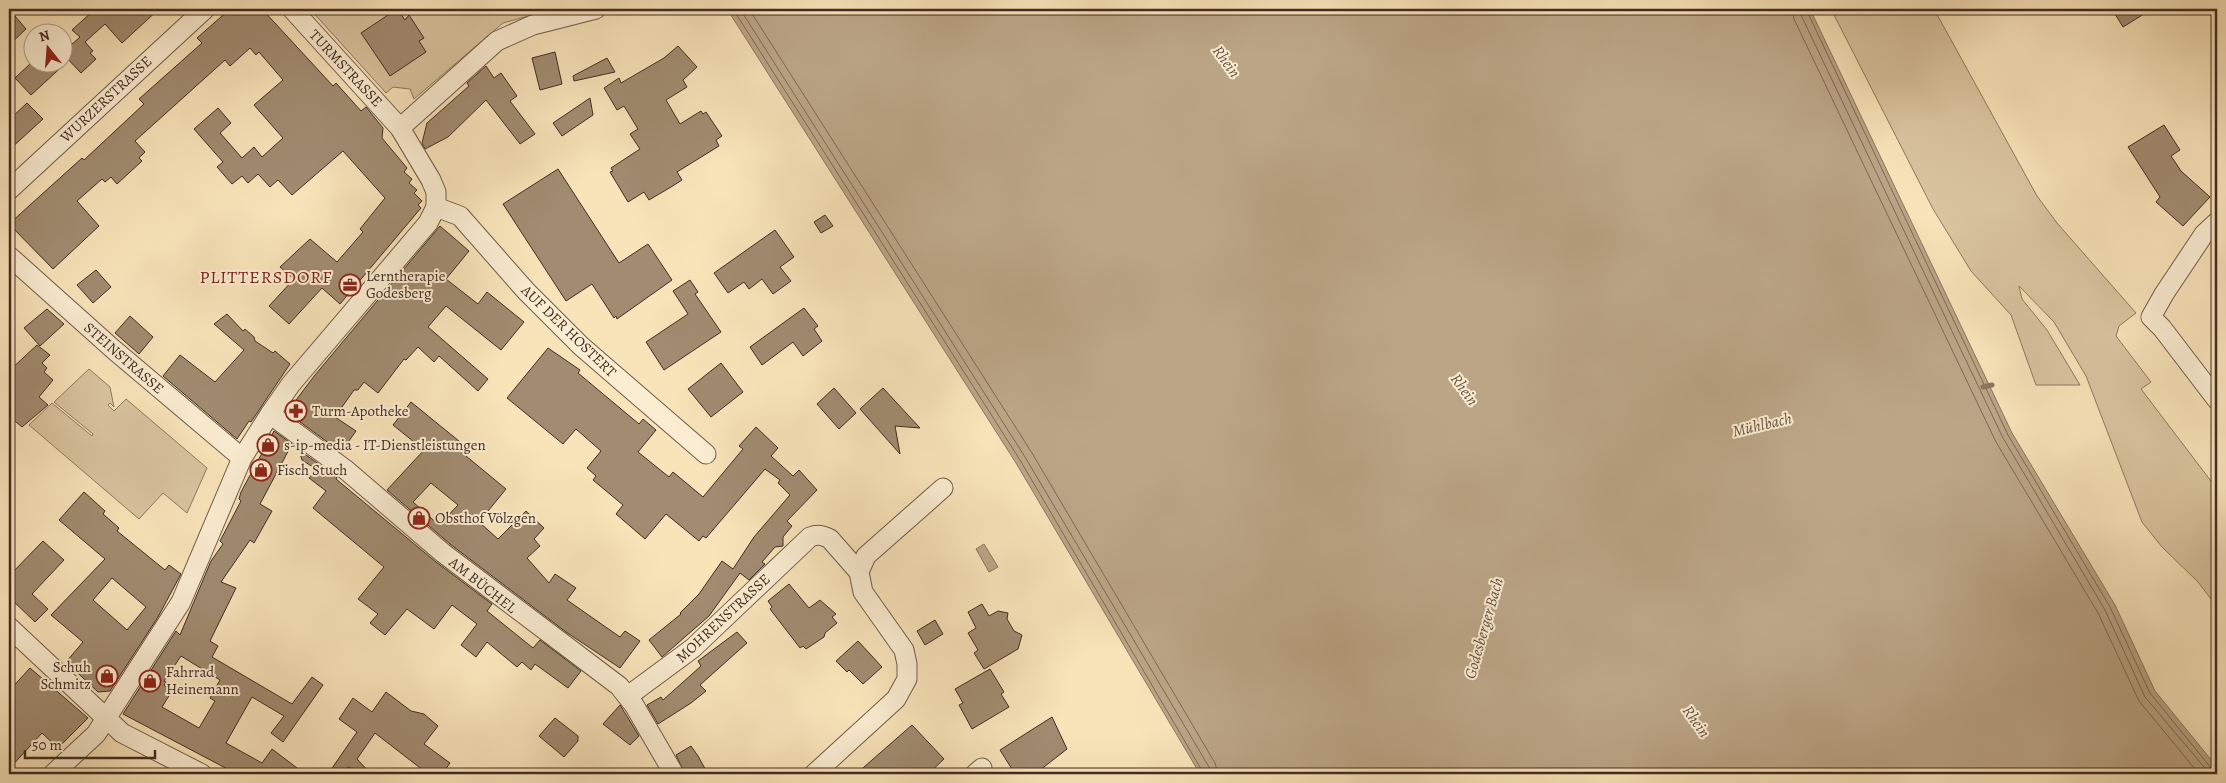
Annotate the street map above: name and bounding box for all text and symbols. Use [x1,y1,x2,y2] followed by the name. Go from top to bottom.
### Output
[22,22,72,72] north arrow
[37,25,52,47] text: N
[305,25,387,111] street label: TURMSTRASSE
[1207,41,1245,82] water label: Rhein
[55,51,156,147] street label: WURZERSTRASSE
[199,265,333,289] district label: PLITTERSDORF
[366,266,446,303] place label: Lerntherapie Godesberg
[338,273,362,297] office icon: Lerntherapie Godesberg
[516,280,622,382] street label: AUF DER HOSTERT
[80,318,168,398] street label: STEINSTRASSE
[1445,369,1483,410] water label: Rhein
[284,399,308,423] pharmacy icon: Turm-Apotheke
[312,401,409,421] place label: Turm-Apotheke
[1730,407,1794,442] water label: Mühlbach
[256,433,280,457] shop icon: s-ip-media - IT-Dienstleistungen
[284,435,486,455] place label: s-ip-media - IT-Dienstleistungen
[249,458,273,482] shop icon: Fisch Stuch
[277,460,347,480] place label: Fisch Stuch
[407,506,431,530] shop icon: Obsthof Völzgen
[435,508,536,528] place label: Obsthof Völzgen
[444,552,521,618] street label: AM BÜCHEL
[672,569,774,667] street label: MOHRENSTRASSE
[1459,575,1509,681] water label: Godesberger Bach
[40,657,91,694] place label: Schuh Schmitz
[166,662,239,699] place label: Fahrrad Heinemann
[95,664,119,688] shop icon: Schuh Schmitz
[138,669,162,693] shop icon: Fahrrad Heinemann
[1677,701,1715,742] water label: Rhein
[25,728,155,760] scale bar
[32,735,62,755] text: 50 m

